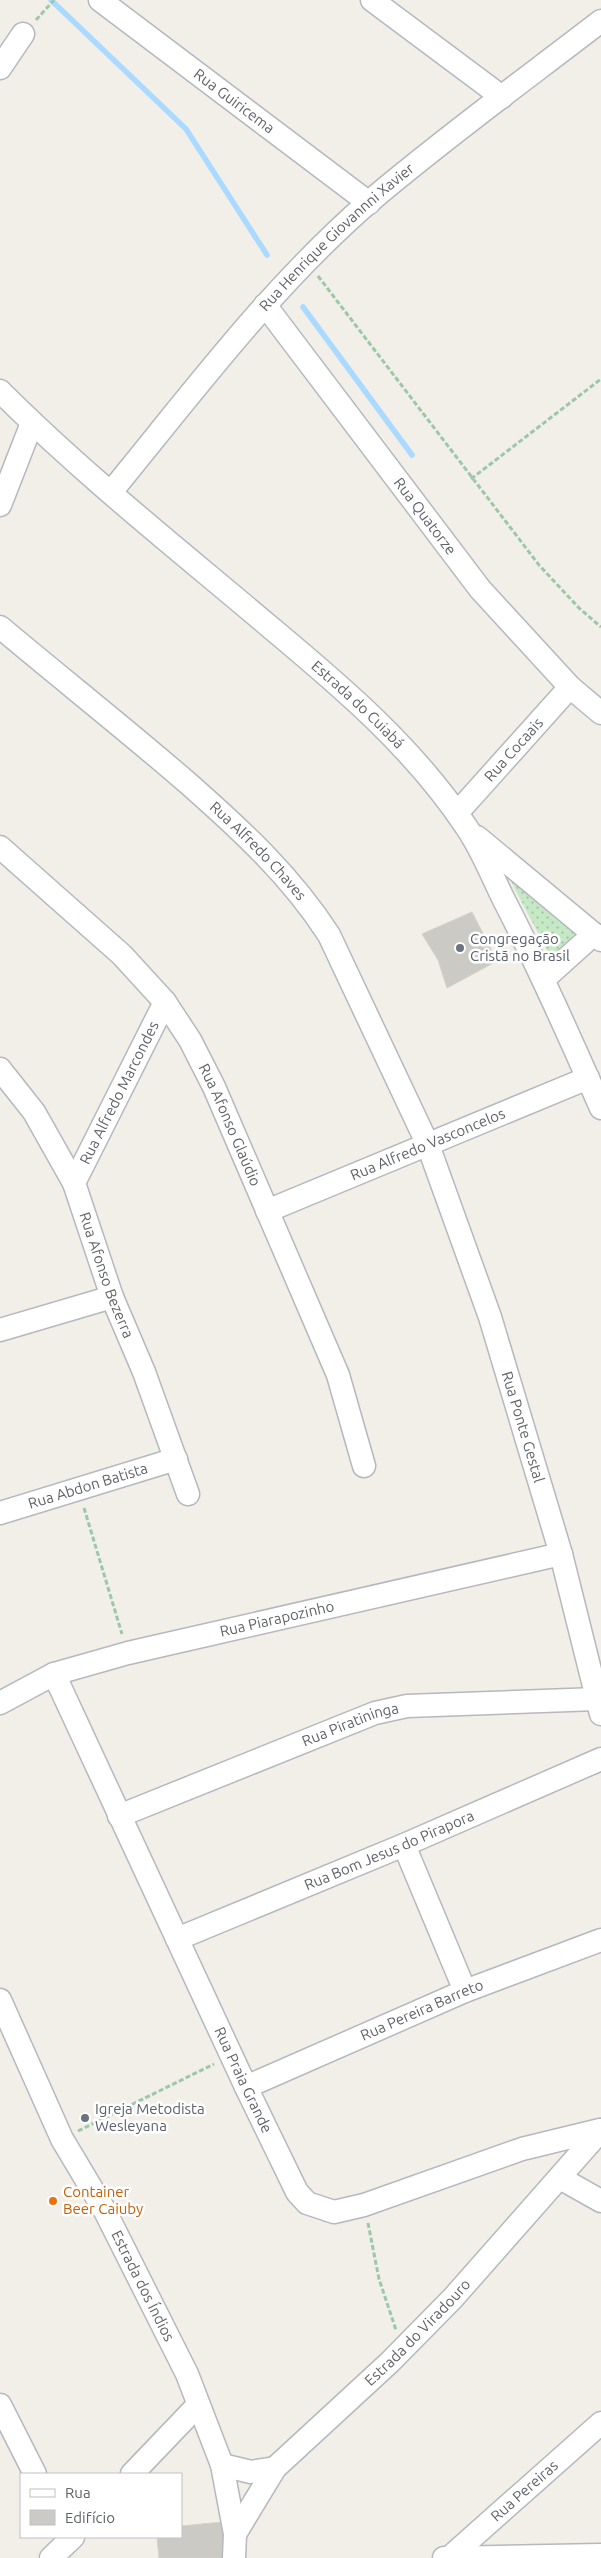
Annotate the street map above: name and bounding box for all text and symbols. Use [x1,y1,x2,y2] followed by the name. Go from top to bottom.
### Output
[191,65,278,137] street label: Rua Guiricema
[256,159,417,314] street label: Rua Henrique Giovannni Xavier
[391,474,460,558] street label: Rua Quatorze
[308,657,408,752] street label: Estrada do Cuiabá
[480,714,546,785] street label: Rua Cocaais
[207,798,310,904] street label: Rua Alfredo Chaves
[470,930,570,964] place label: Congregação Cristã no Brasil
[454,942,466,954] marker: Congregação Cristã no Brasil
[76,1018,162,1167] street label: Rua Alfredo Marcondes
[196,1061,265,1189] street label: Rua Afonso Glaúdio
[348,1104,507,1184] street label: Rua Alfredo Vasconcelos
[76,1210,137,1340] street label: Rua Afonso Bezerra
[499,1369,548,1484] street label: Rua Ponte Gestal
[26,1459,150,1512] street label: Rua Abdon Batista
[218,1597,336,1640] street label: Rua Piarapozinho
[299,1699,400,1749] street label: Rua Piratininga
[302,1807,476,1893] street label: Rua Bom Jesus do Pirapora
[358,1976,486,2044] street label: Rua Pereira Barreto
[211,2024,276,2136] street label: Rua Praia Grande
[95,2100,205,2134] place label: Igreja Metodista Wesleyana
[79,2112,91,2124] marker: Igreja Metodista Wesleyana
[63,2183,143,2217] place label: Container Beer Caiuby
[47,2195,59,2207] marker: Container Beer Caiuby
[108,2228,178,2344] street label: Estrada dos Índios
[361,2276,474,2389] street label: Estrada do Viradouro
[487,2456,561,2525] street label: Rua Pereiras
[20,2473,182,2538] legend
[65,2484,91,2501] text: Rua
[65,2509,115,2526] text: Edifício

